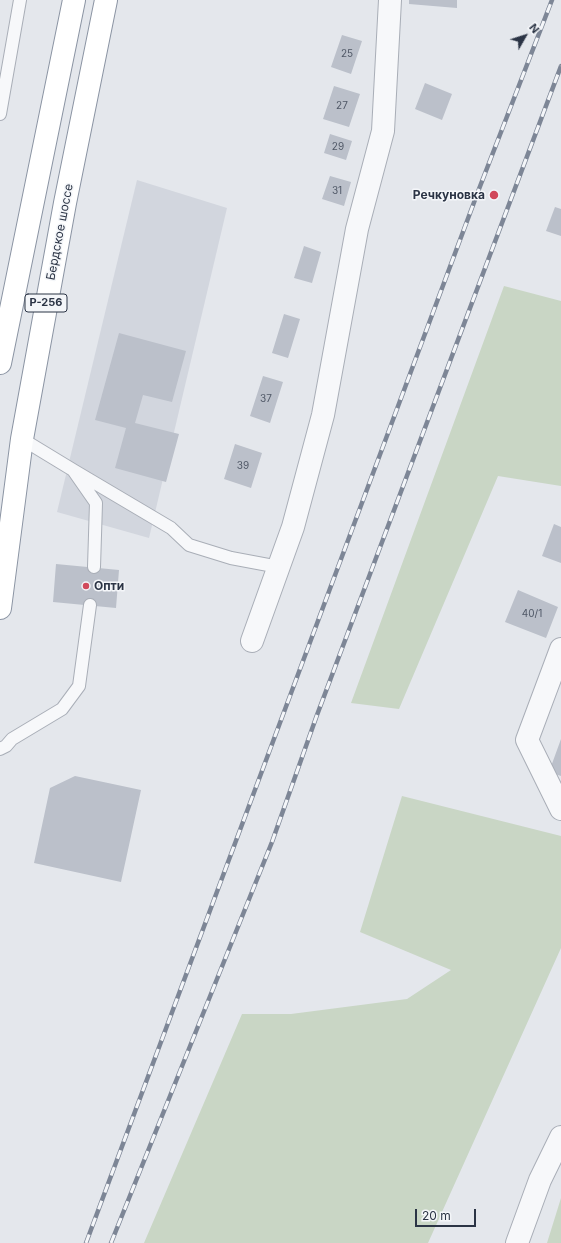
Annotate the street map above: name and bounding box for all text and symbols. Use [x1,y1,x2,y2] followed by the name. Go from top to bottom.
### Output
[505,16,545,56] north arrow
[526,21,542,36] text: N
[341,48,353,60] house number: 25
[336,100,348,112] house number: 27
[332,141,344,153] house number: 29
[44,182,76,282] street label: Бердское шоссе
[332,185,342,197] house number: 31
[413,188,485,202] place label: Речкуновка
[488,189,500,201] marker: Речкуновка
[25,294,67,312] road number: Р-256
[260,393,272,405] house number: 37
[237,460,249,472] house number: 39
[94,579,124,593] place label: Опти
[81,581,91,591] marker: Опти
[522,608,542,620] house number: 40/1
[417,1201,478,1227] scale bar
[422,1208,451,1223] text: 20 m

